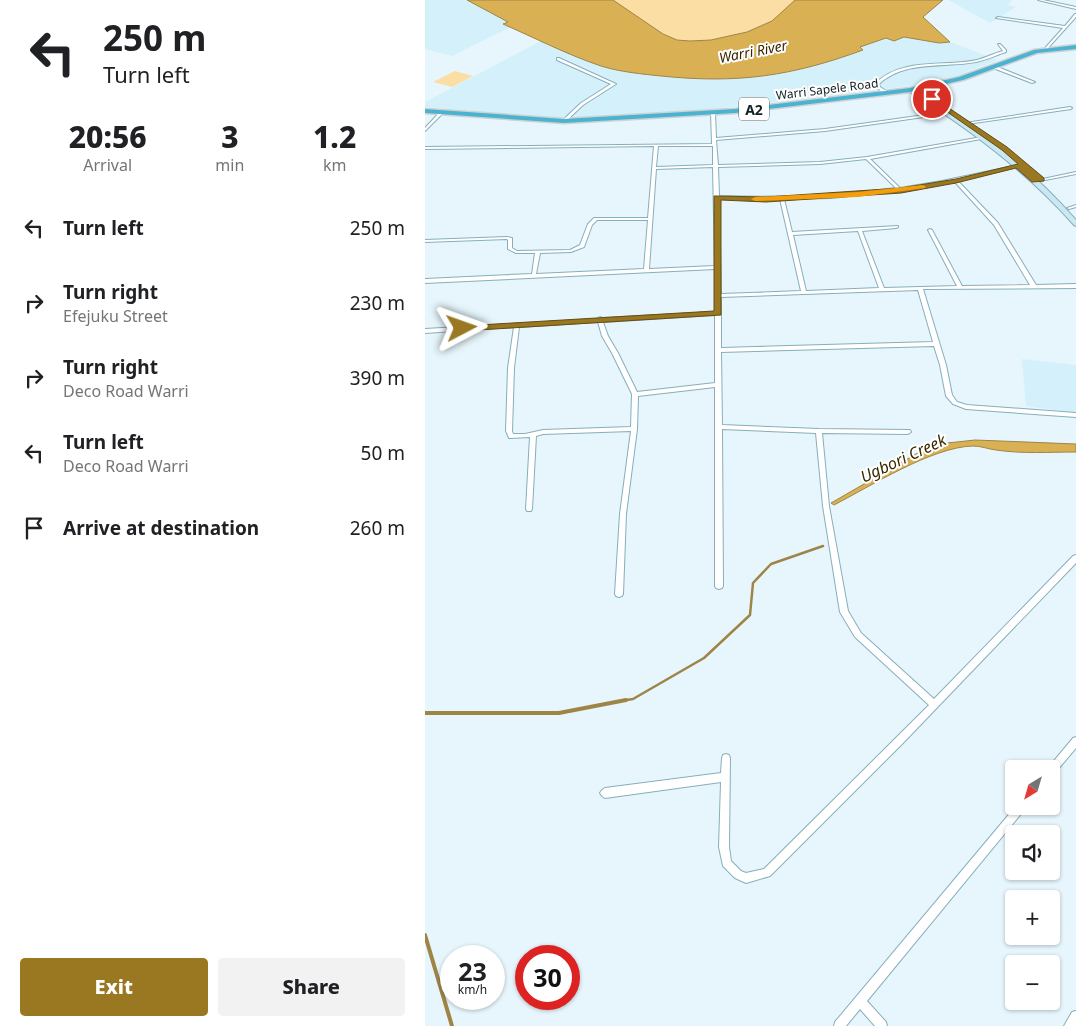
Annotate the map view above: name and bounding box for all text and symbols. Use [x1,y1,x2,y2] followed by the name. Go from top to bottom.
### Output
[103,14,206,61] text: 250 m
[20,20,85,85] icon: left
[717,35,789,67] water label: Warri River
[103,59,190,89] text: Turn left
[775,74,879,104] street label: Warri Sapele Road
[911,78,953,120] pin
[918,85,946,113] icon: arrive
[739,98,769,120] road number: A2
[69,116,147,157] text: 20:56
[221,116,238,157] text: 3
[313,116,356,157] text: 1.2
[83,154,132,176] text: Arrival
[215,154,244,176] text: min
[323,154,346,176] text: km
[20,214,48,242] icon: left
[63,215,144,241] text: Turn left
[350,215,405,241] text: 250 m
[63,279,158,305] text: Turn right
[20,289,48,317] icon: right
[350,290,405,316] text: 230 m
[435,301,487,353] position arrow
[63,305,168,327] text: Efejuku Street
[63,354,158,380] text: Turn right
[20,364,48,392] icon: right
[350,365,405,391] text: 390 m
[63,380,189,402] text: Deco Road Warri
[856,428,950,487] water label: Ugbori Creek
[63,429,144,455] text: Turn left
[20,439,48,467] icon: left
[361,440,405,466] text: 50 m
[63,455,189,477] text: Deco Road Warri
[20,514,48,542] icon: arrive
[63,515,259,541] text: Arrive at destination
[350,515,405,541] text: 260 m
[1005,760,1060,815] north arrow
[1005,760,1060,1010] map controls
[1005,825,1060,880] button: sound
[1005,890,1060,945] button: +
[515,945,580,1010] speed limit sign: 30
[458,954,487,988] text: 23
[1005,955,1060,1010] button: −
[20,958,208,1016] button: Exit
[218,958,405,1016] button: Share
[458,981,487,998] text: km/h

